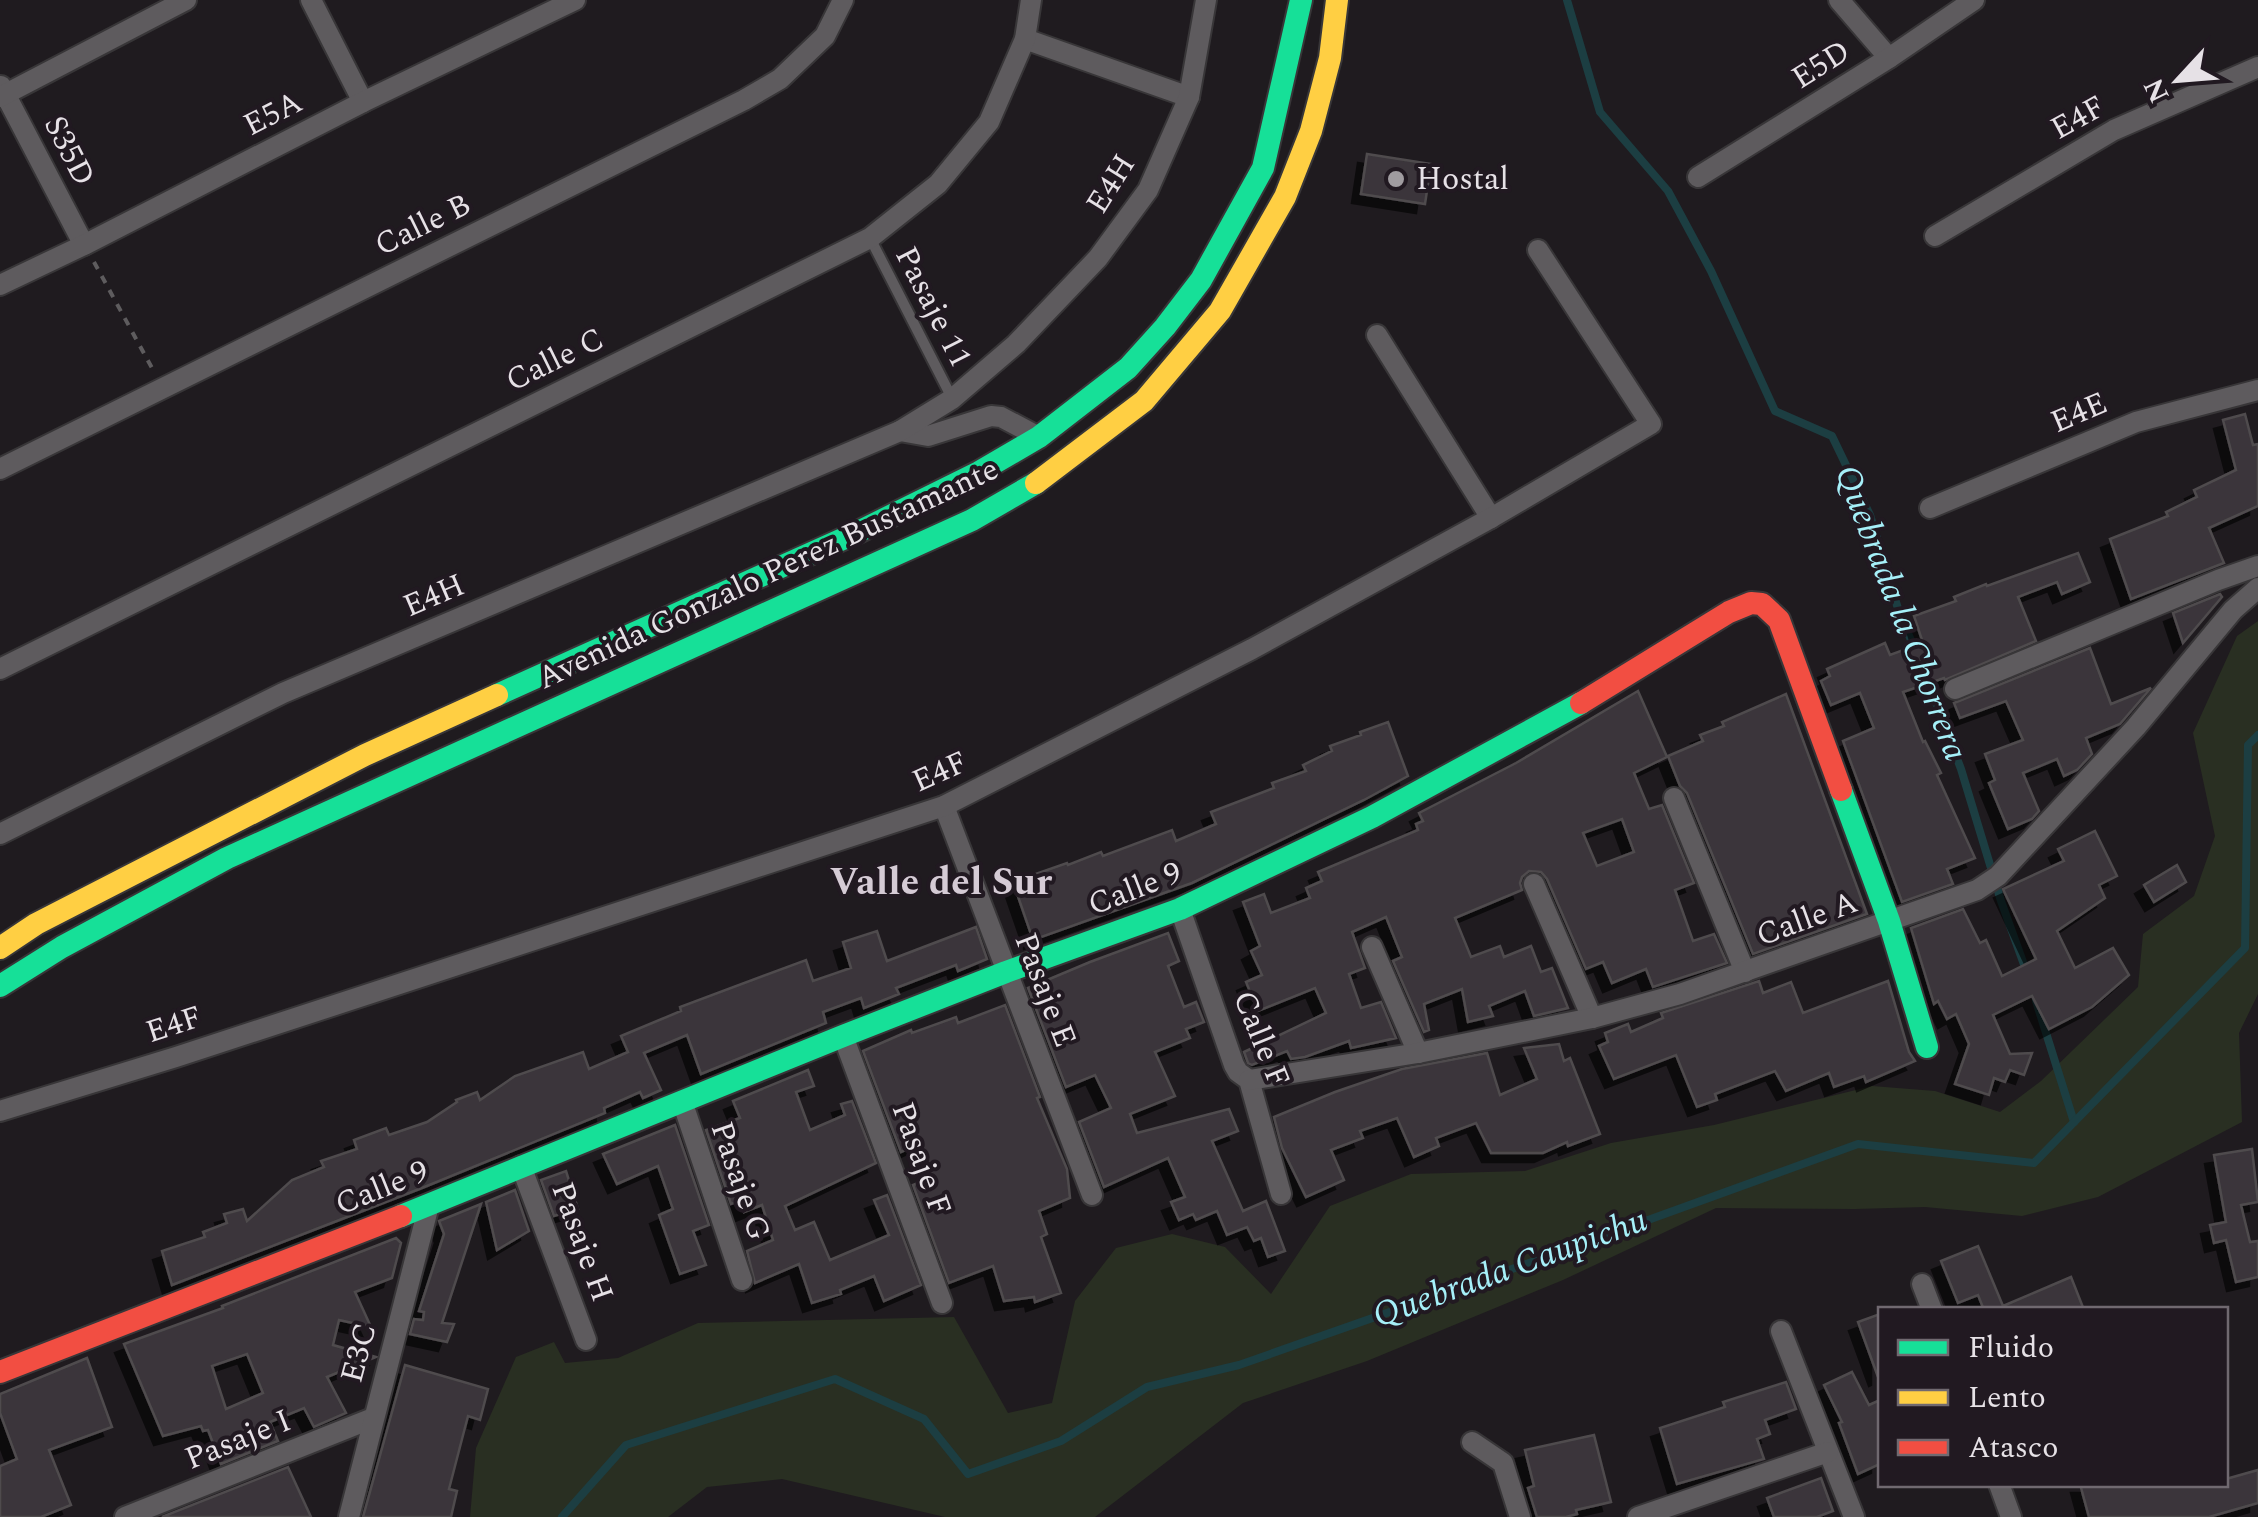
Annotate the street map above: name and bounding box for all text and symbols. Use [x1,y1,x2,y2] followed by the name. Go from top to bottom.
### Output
[1782,28,1860,102] street label: E5D
[2128,30,2228,130] north arrow
[2133,71,2181,110] text: N
[235,78,311,150] street label: E5A
[2041,83,2115,153] street label: E4F
[30,107,108,195] street label: S35D
[1074,144,1148,224] street label: E4H
[1416,155,1509,204] place label: Hostal
[1385,168,1407,190] marker: Hostal
[366,181,480,269] street label: Calle B
[882,238,984,376] street label: Pasaje 11
[497,315,613,405] street label: Calle C
[2043,379,2115,447] street label: E4E
[529,445,1007,703] street label: Avenida Gonzalo Perez Bustamante
[1820,457,1982,769] water label: Quebrada la Chorrera
[396,561,472,631] street label: E4H
[904,738,976,806] street label: E4F
[1081,849,1189,929] street label: Calle 9
[830,854,1053,912] district label: Valle del Sur
[1749,878,1865,960] street label: Calle A
[1001,926,1089,1054] street label: Pasaje E
[1219,983,1303,1095] street label: Calle F
[140,993,208,1057] street label: E4F
[878,1095,964,1223] street label: Pasaje F
[697,1115,783,1247] street label: Pasaje G
[328,1147,436,1229] street label: Calle 9
[538,1175,626,1309] street label: Pasaje H
[1365,1194,1655,1342] water label: Quebrada Caupichu
[1878,1307,2228,1487] legend
[328,1318,390,1388] street label: E3C
[1968,1325,2054,1371] text: Fluido
[1968,1375,2046,1421] text: Lento
[177,1397,299,1483] street label: Pasaje I
[1968,1425,2058,1471] text: Atasco

